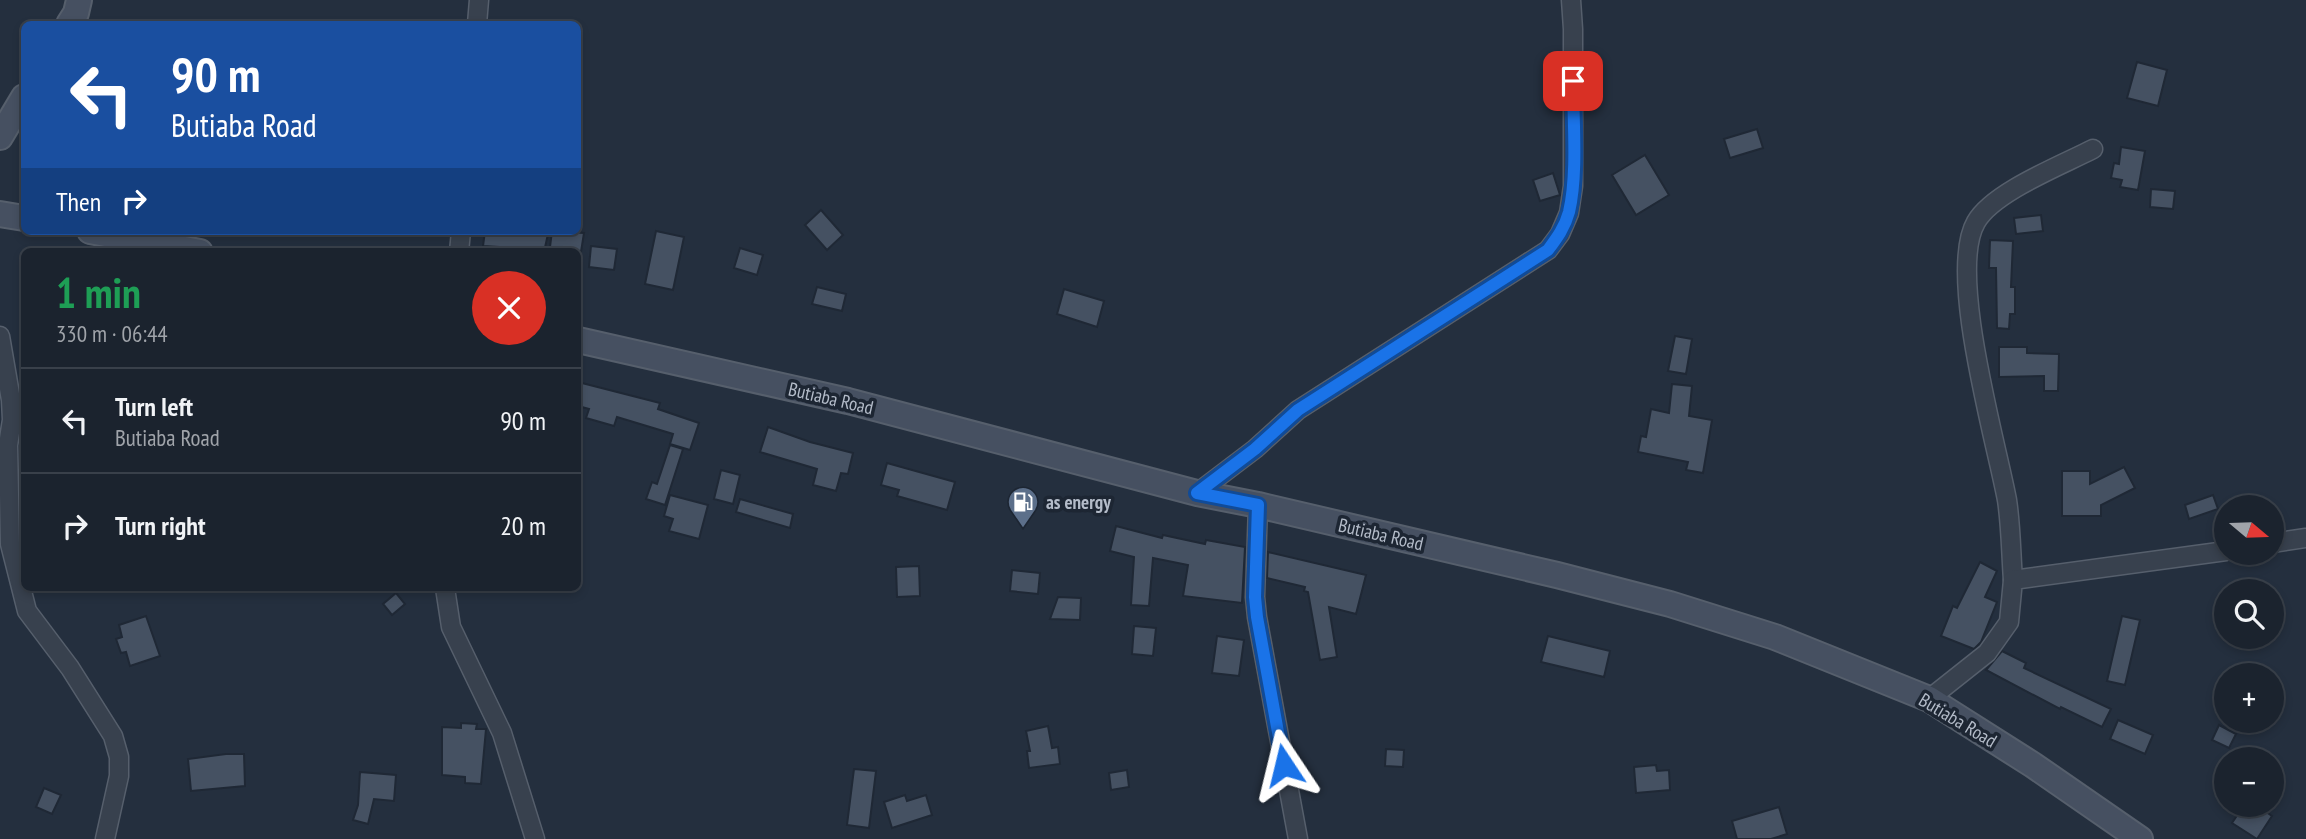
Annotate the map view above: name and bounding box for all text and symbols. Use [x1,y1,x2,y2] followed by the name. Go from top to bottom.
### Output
[171,42,260,106] text: 90 m
[56,49,147,140] icon: left
[1543,51,1603,111] pin
[1554,62,1592,100] icon: arrive
[171,104,317,146] text: Butiaba Road
[115,182,153,220] icon: right
[56,185,101,218] text: Then
[56,265,141,320] text: 1 min
[472,271,546,345] button: close
[56,319,168,348] text: 330 m · 06:44
[786,377,876,419] street label: Butiaba Road
[115,390,193,423] text: Turn left
[56,402,94,440] icon: left
[500,404,546,437] text: 90 m
[115,423,220,452] text: Butiaba Road
[1006,485,1040,529] fuel station icon: as energy
[1046,490,1111,514] place label: as energy
[2214,495,2284,565] north arrow
[2214,495,2284,817] map controls
[56,507,94,545] icon: right
[115,509,206,542] text: Turn right
[500,509,546,542] text: 20 m
[1336,513,1426,555] street label: Butiaba Road
[2214,579,2284,649] button: search
[2214,663,2284,733] button: +
[1915,687,2001,753] street label: Butiaba Road
[1247,728,1321,802] position arrow
[2214,747,2284,817] button: −

